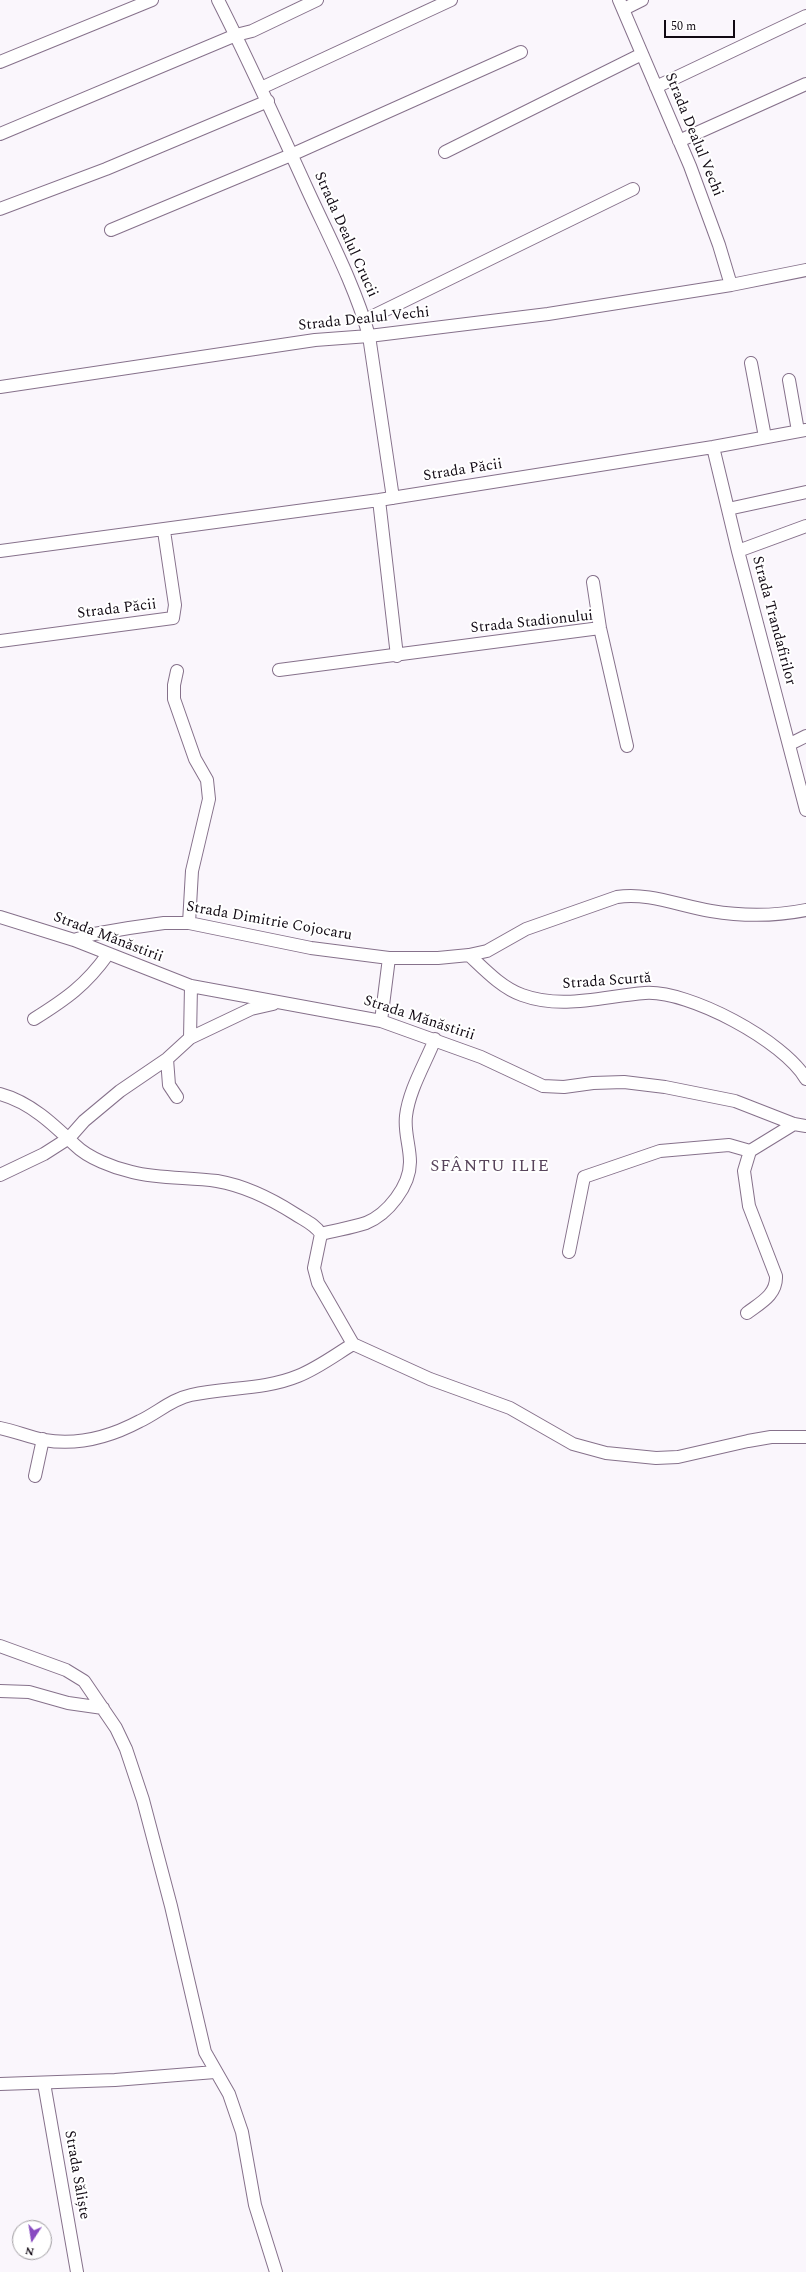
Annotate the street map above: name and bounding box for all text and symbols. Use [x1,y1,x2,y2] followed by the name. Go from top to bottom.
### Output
[666,12,737,38] scale bar
[671,17,696,36] text: 50 m
[660,71,726,199] street label: Strada Dealul Vechi
[309,169,381,301] street label: Strada Dealul Crucii
[298,304,430,336] street label: Strada Dealul Vechi
[422,456,504,486] street label: Strada Păcii
[747,555,799,687] street label: Strada Trandafirilor
[76,596,158,624] street label: Strada Păcii
[470,608,594,638] street label: Strada Stadionului
[185,899,353,945] street label: Strada Dimitrie Cojocaru
[51,909,165,967] street label: Strada Mănăstirii
[562,970,652,994] street label: Strada Scurtă
[361,993,477,1045] street label: Strada Mănăstirii
[430,1158,550,1178] district label: SFÂNTU ILIE
[59,2129,93,2221] street label: Strada Săliște
[12,2220,52,2260] north arrow
[23,2242,36,2260] text: N

